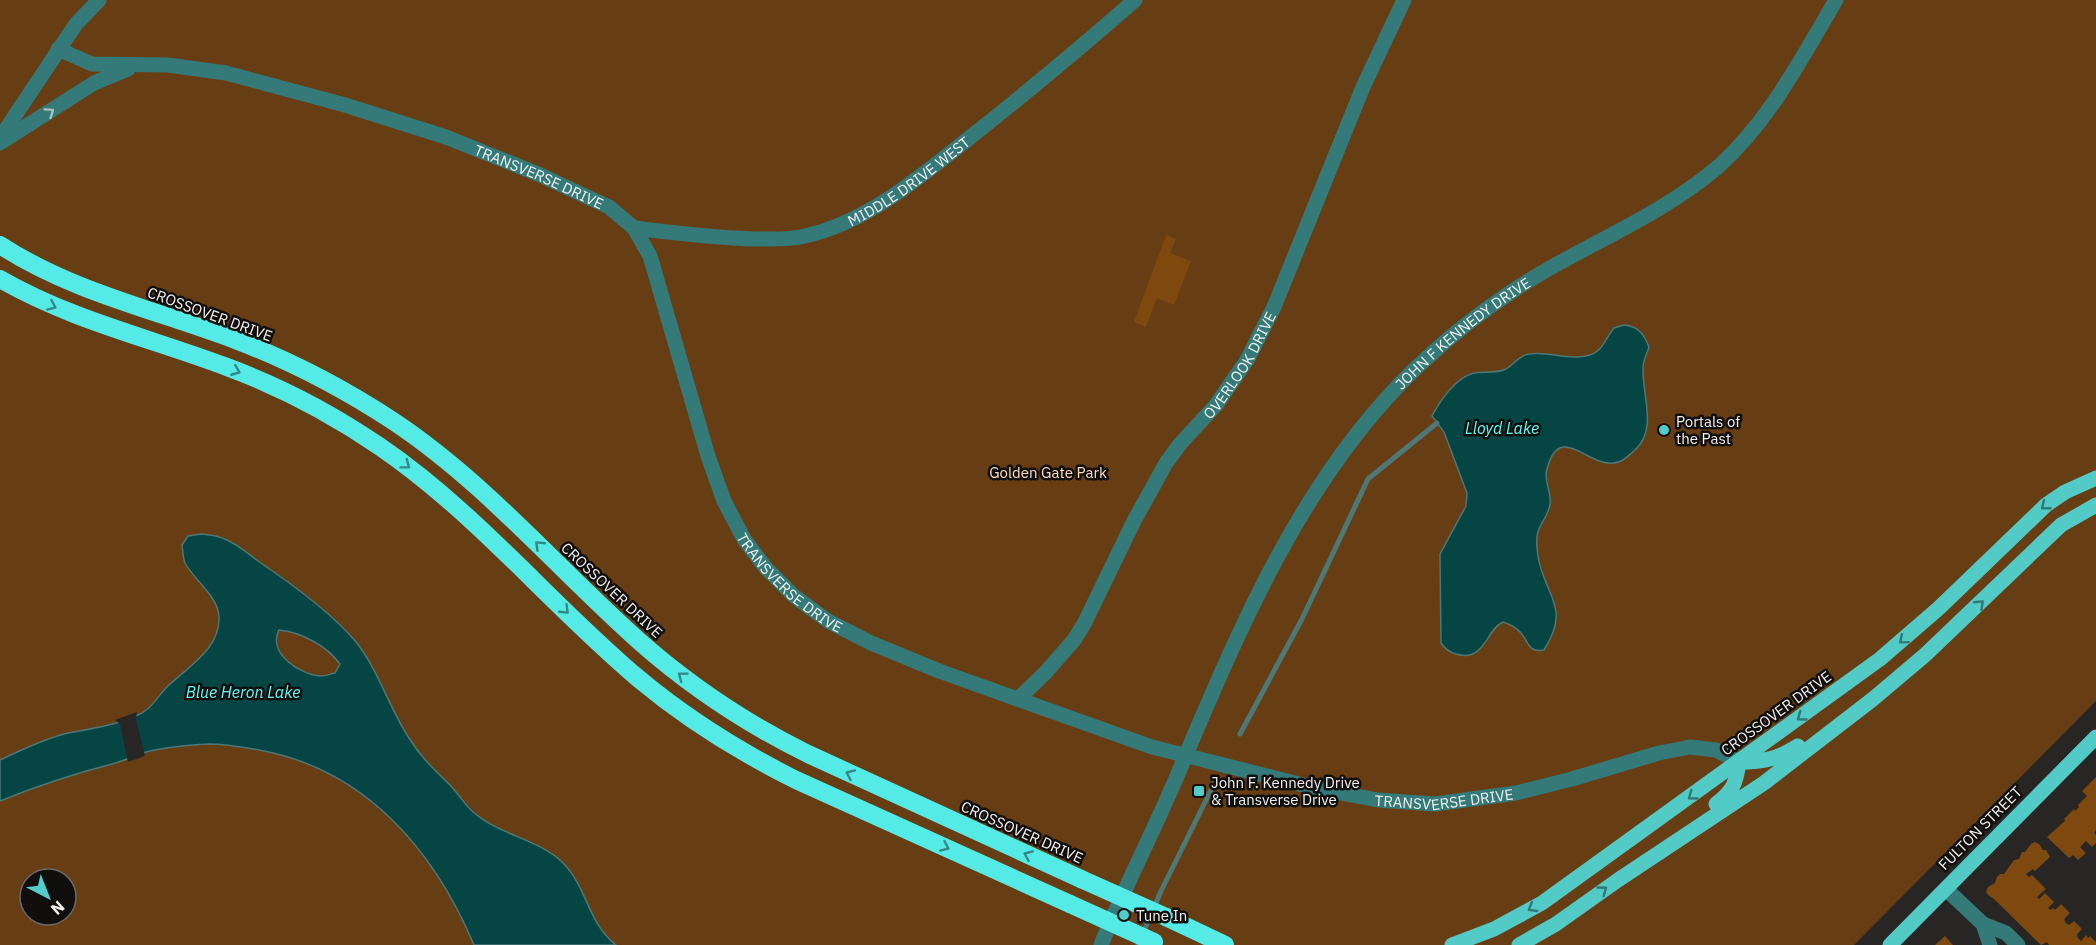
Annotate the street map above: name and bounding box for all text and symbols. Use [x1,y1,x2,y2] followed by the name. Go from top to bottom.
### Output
[43,108,54,119] one-way arrow
[844,132,974,230] street label: MIDDLE DRIVE WEST
[472,140,607,213] street label: TRANSVERSE DRIVE
[1391,273,1534,393] street label: JOHN F KENNEDY DRIVE
[145,283,275,345] street label: CROSSOVER DRIVE
[45,299,56,311] one-way arrow
[1199,308,1280,423] street label: OVERLOOK DRIVE
[229,364,240,376] one-way arrow
[1676,412,1740,448] place label: Portals of the Past
[1465,418,1539,438] water label: Lloyd Lake
[1657,423,1671,437] marker: Portals of the Past
[399,458,410,469] one-way arrow
[989,463,1107,482] park label: Golden Gate Park
[2041,499,2052,510] one-way arrow
[733,529,846,636] street label: TRANSVERSE DRIVE
[557,538,667,642] street label: CROSSOVER DRIVE
[535,541,546,552] one-way arrow
[1973,600,1983,611] one-way arrow
[559,603,569,614] one-way arrow
[1899,632,1910,643] one-way arrow
[1717,667,1835,759] street label: CROSSOVER DRIVE
[678,673,689,684] one-way arrow
[186,682,300,702] water label: Blue Heron Lake
[1797,710,1808,721] one-way arrow
[846,769,857,781] one-way arrow
[1211,773,1360,809] place label: John F. Kennedy Drive & Transverse Drive
[1934,782,2026,874] street label: FULTON STREET
[1192,784,1206,798] marker: John F. Kennedy Drive & Transverse Drive
[1374,784,1514,814] street label: TRANSVERSE DRIVE
[1687,789,1698,800] one-way arrow
[958,797,1086,867] street label: CROSSOVER DRIVE
[939,840,950,852] one-way arrow
[1023,850,1034,862] one-way arrow
[18,867,78,927] north arrow
[1597,887,1608,898] one-way arrow
[47,897,69,919] text: N
[1528,901,1538,912] one-way arrow
[1136,906,1187,925] place label: Tune In
[1117,908,1131,922] marker: Tune In

